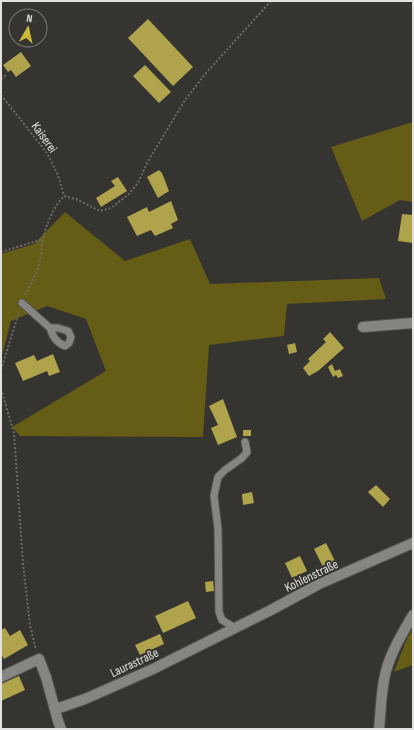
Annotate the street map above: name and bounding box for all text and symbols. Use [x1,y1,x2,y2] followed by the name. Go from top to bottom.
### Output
[8,8,48,48] north arrow
[26,12,34,26] text: N
[28,119,61,156] street label: Kaiserei
[282,556,341,596] street label: Kohlenstraße
[108,645,161,681] street label: Laurastraße

